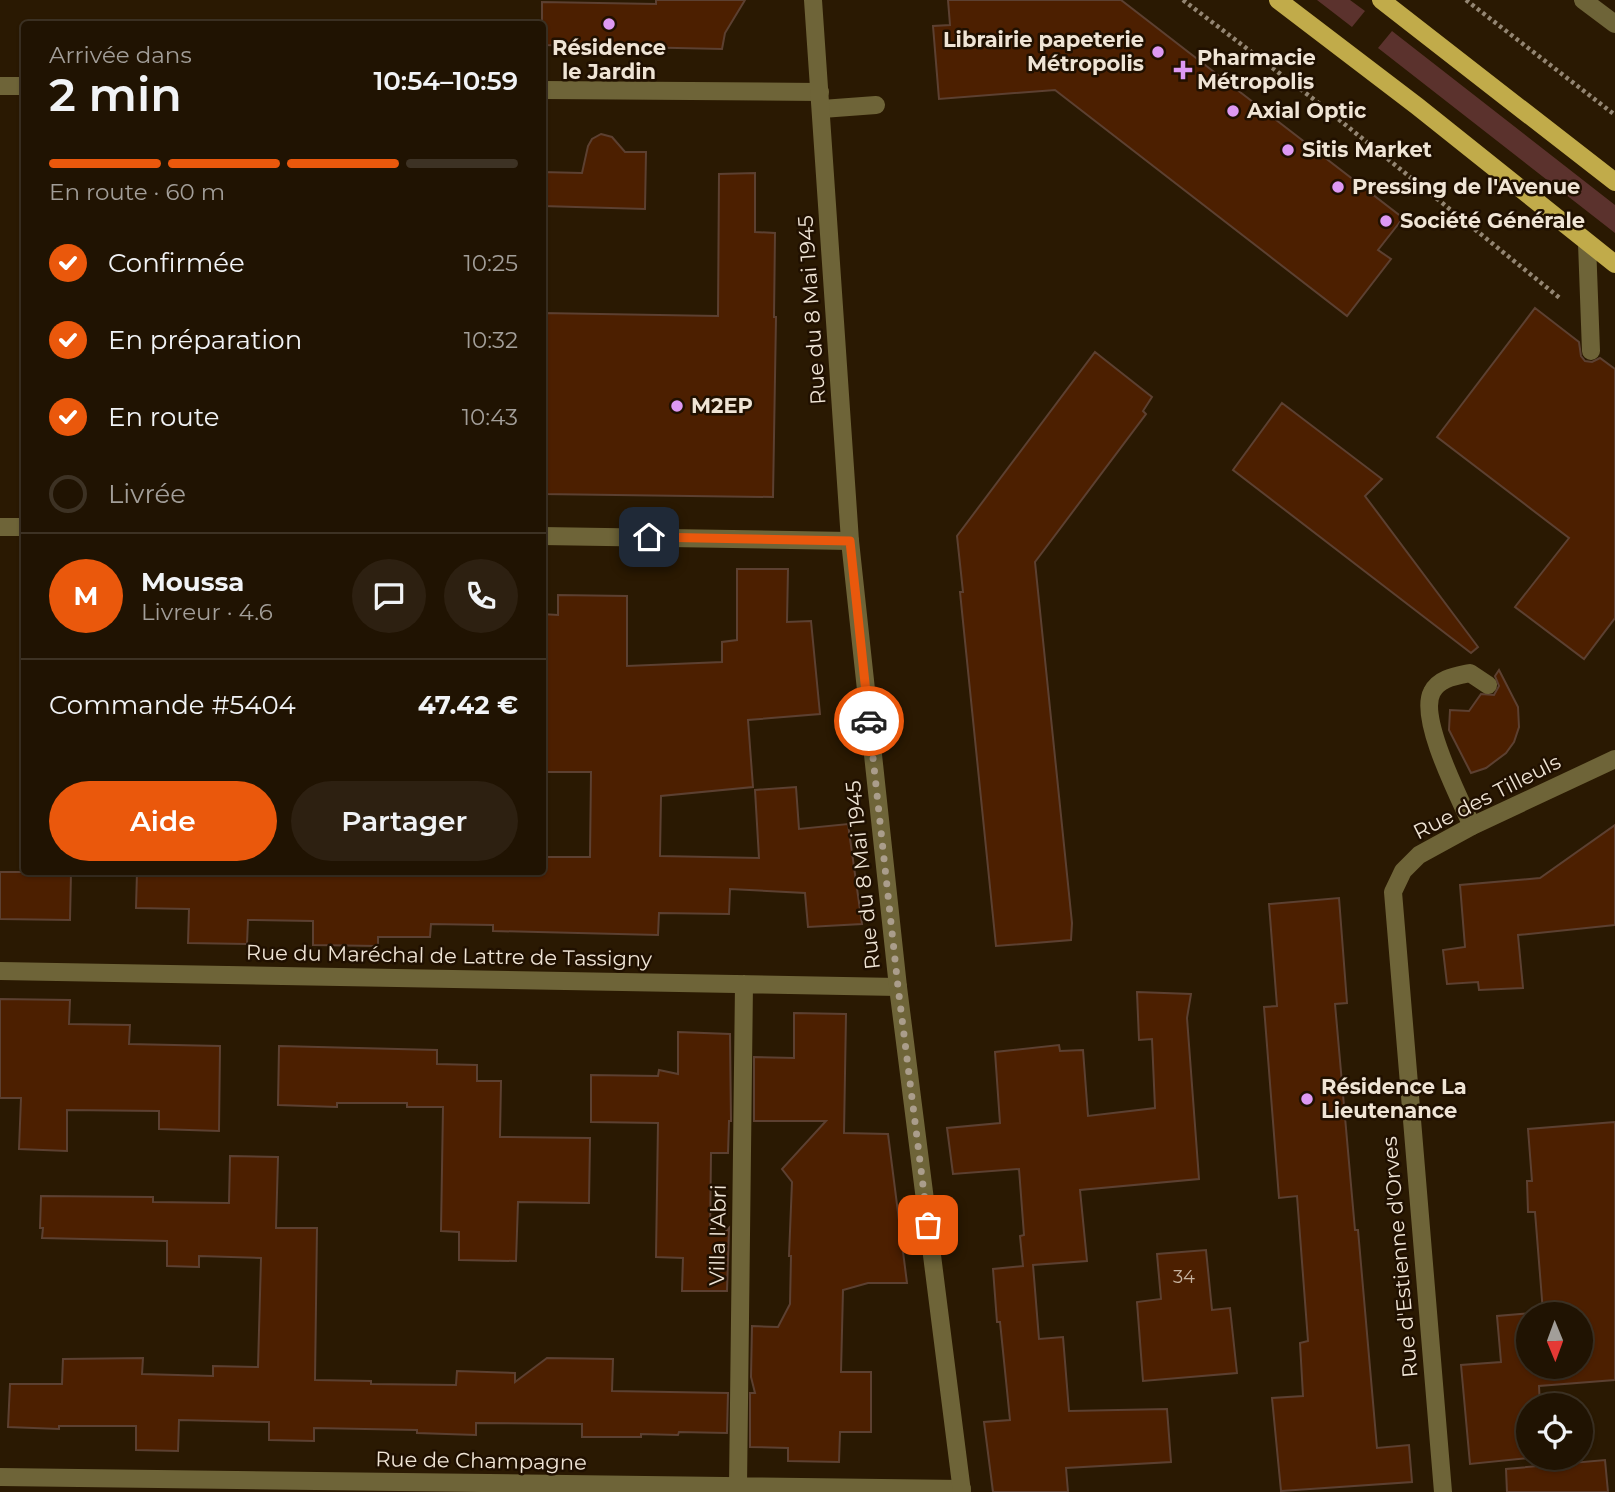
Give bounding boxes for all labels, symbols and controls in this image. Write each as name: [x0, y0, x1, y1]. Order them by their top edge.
marker: Résidence le Jardin: [601, 16, 617, 32]
place label: Librairie papeterie Métropolis: [943, 27, 1144, 76]
place label: Résidence le Jardin: [552, 35, 666, 84]
text: Arrivée dans: [49, 41, 192, 69]
marker: Librairie papeterie Métropolis: [1150, 44, 1166, 60]
place label: Pharmacie Métropolis: [1197, 45, 1316, 94]
marker: Pharmacie Métropolis: [1175, 62, 1191, 78]
text: 10:54–10:59: [373, 65, 518, 97]
text: 2 min: [49, 66, 182, 123]
place label: Axial Optic: [1246, 98, 1367, 123]
marker: Axial Optic: [1225, 103, 1241, 119]
place label: Sitis Market: [1302, 137, 1432, 162]
marker: Sitis Market: [1280, 142, 1296, 158]
place label: Pressing de l'Avenue: [1352, 174, 1580, 199]
text: En route · 60 m: [49, 178, 225, 206]
marker: Pressing de l'Avenue: [1330, 179, 1346, 195]
place label: Société Générale: [1400, 208, 1585, 233]
marker: Société Générale: [1378, 213, 1394, 229]
street label: Rue du 8 Mai 1945: [792, 214, 831, 406]
icon: check: [49, 244, 87, 282]
text: Confirmée: [108, 247, 245, 279]
text: 10:25: [464, 249, 518, 277]
icon: check: [49, 321, 87, 359]
text: En préparation: [108, 324, 302, 356]
text: 10:32: [464, 326, 518, 354]
place label: M2EP: [691, 393, 753, 418]
icon: check: [49, 398, 87, 436]
marker: M2EP: [669, 398, 685, 414]
text: En route: [108, 401, 219, 433]
text: 10:43: [462, 403, 518, 431]
text: Livrée: [108, 478, 186, 510]
pin: [619, 507, 679, 567]
icon: home: [630, 518, 668, 556]
button: chat: [352, 559, 426, 633]
button: phone: [444, 559, 518, 633]
text: Moussa: [141, 566, 244, 598]
text: M: [74, 580, 98, 612]
text: Livreur · 4.6: [141, 598, 273, 626]
courier: [834, 686, 904, 756]
text: Commande #5404: [49, 689, 296, 721]
text: 47.42 €: [418, 689, 518, 721]
icon: car: [850, 702, 888, 740]
street label: Rue des Tilleuls: [1409, 749, 1565, 844]
street label: Rue du 8 Mai 1945: [840, 779, 885, 971]
button: Aide: [49, 781, 277, 861]
button: Partager: [291, 781, 518, 861]
street label: Rue du Maréchal de Lattre de Tassigny: [246, 939, 653, 972]
place label: Résidence La Lieutenance: [1321, 1074, 1467, 1123]
marker: Résidence La Lieutenance: [1299, 1091, 1315, 1107]
street label: Rue d'Estienne d'Orves: [1377, 1135, 1423, 1379]
street label: Villa l'Abri: [704, 1184, 731, 1286]
pin: [898, 1195, 958, 1255]
icon: bag: [909, 1206, 947, 1244]
house number: 34: [1173, 1266, 1195, 1288]
north arrow: [1516, 1302, 1592, 1379]
map controls: [1516, 1302, 1593, 1470]
button: locate: [1516, 1393, 1593, 1470]
street label: Rue de Champagne: [375, 1446, 587, 1475]

